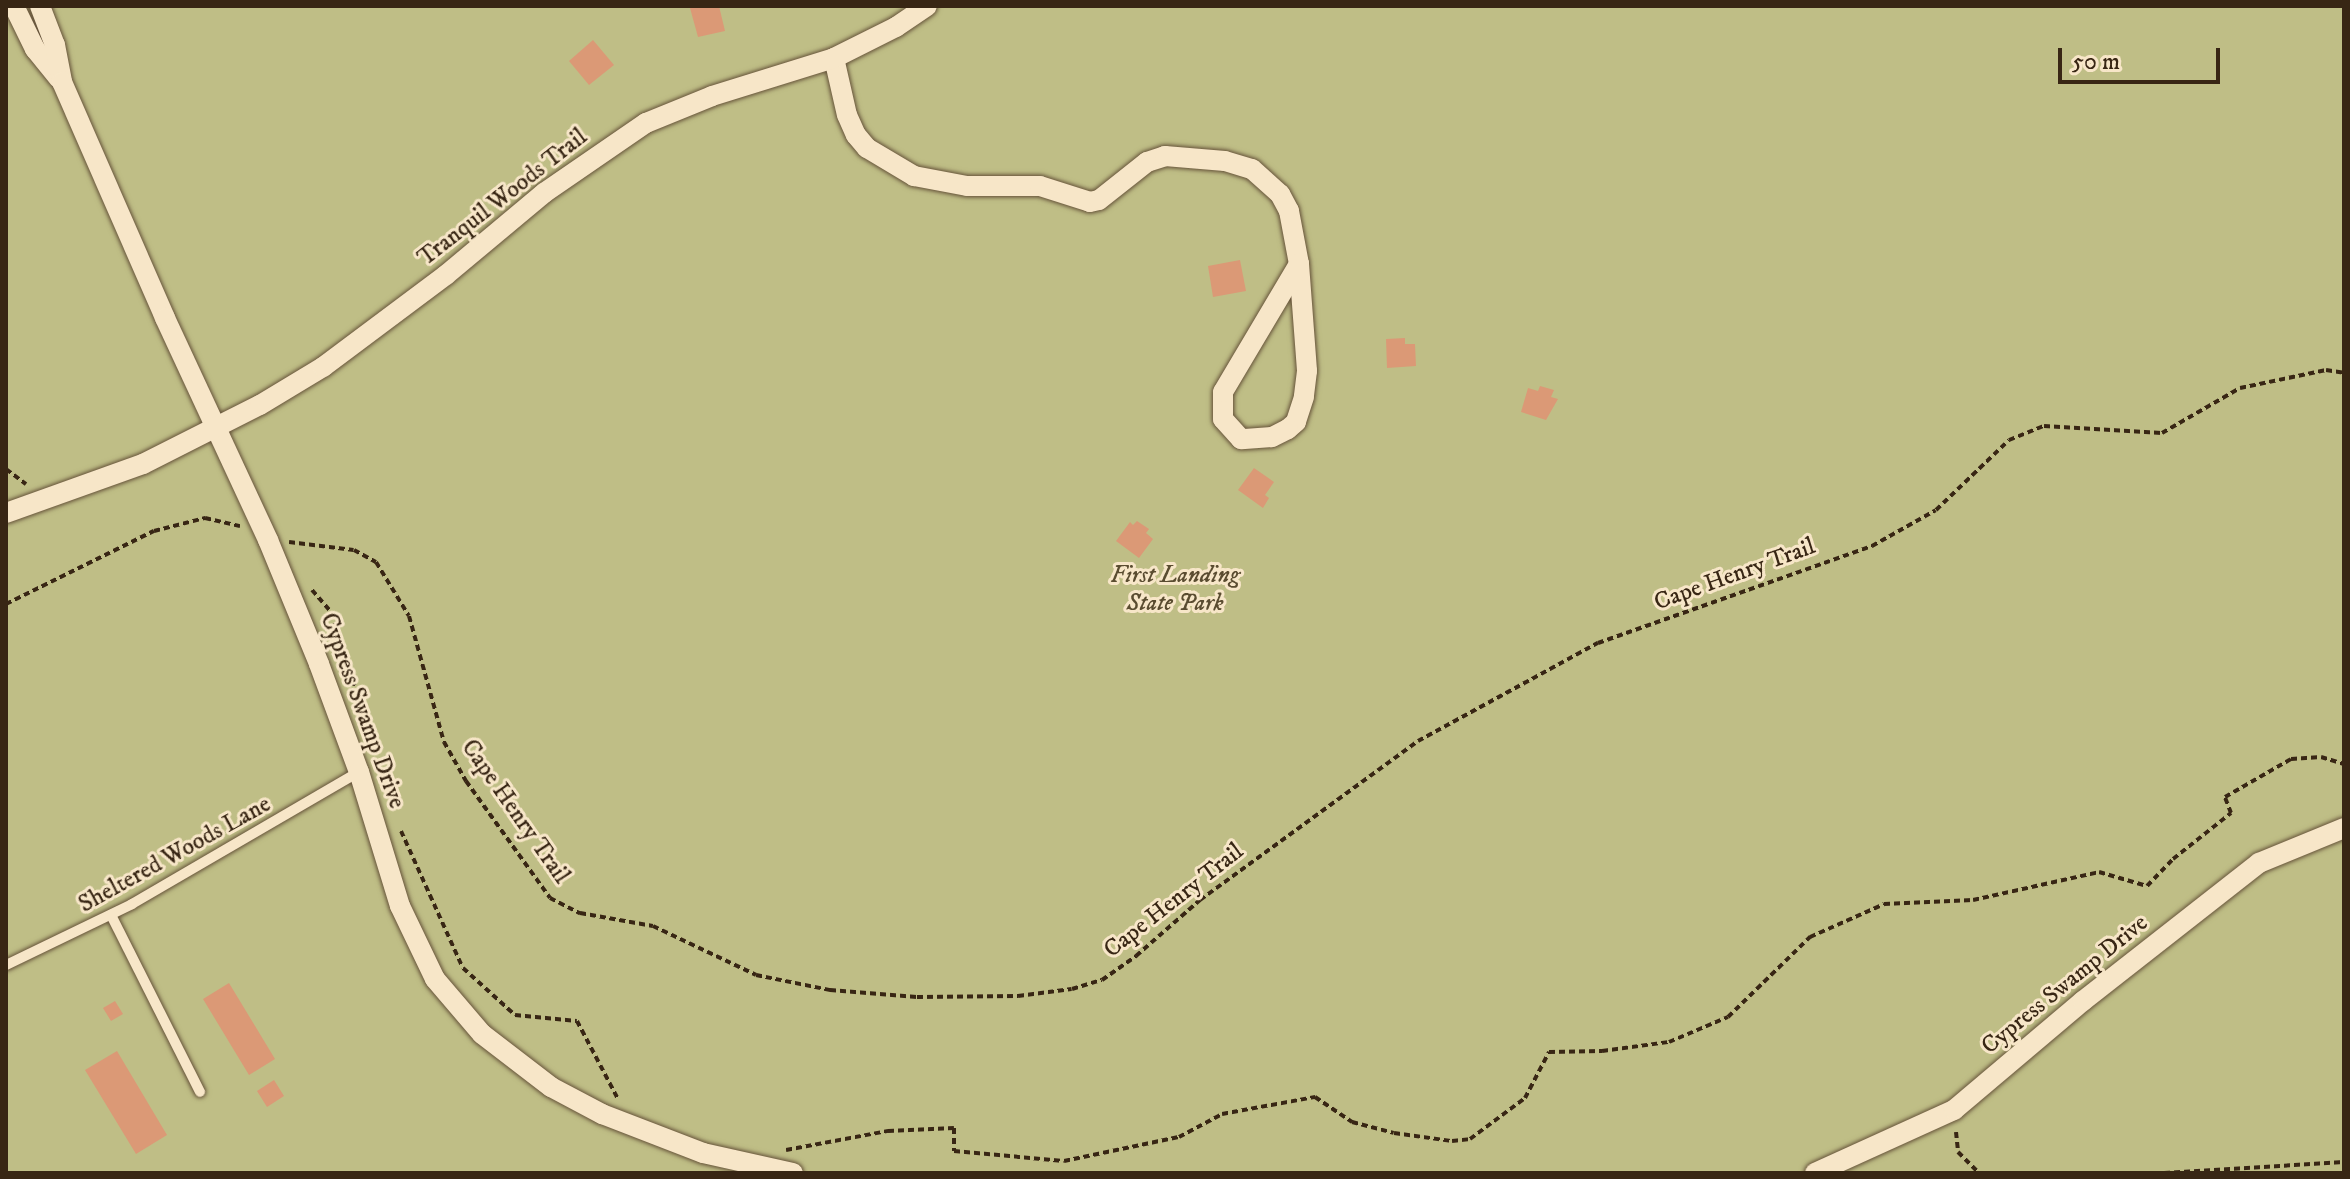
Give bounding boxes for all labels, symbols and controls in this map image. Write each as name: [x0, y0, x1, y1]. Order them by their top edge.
scale bar: [2062, 32, 2224, 82]
text: 50 m: [2072, 47, 2120, 77]
street label: Tranquil Woods Trail: [413, 123, 593, 273]
street label: Cape Henry Trail: [1651, 533, 1819, 617]
park label: First Landing State Park: [1110, 562, 1240, 618]
street label: Cypress Swamp Drive: [313, 609, 411, 813]
street label: Cape Henry Trail: [455, 734, 575, 890]
street label: Sheltered Woods Lane: [74, 790, 276, 920]
street label: Cape Henry Trail: [1098, 838, 1250, 964]
street label: Cypress Swamp Drive: [1976, 909, 2154, 1061]

